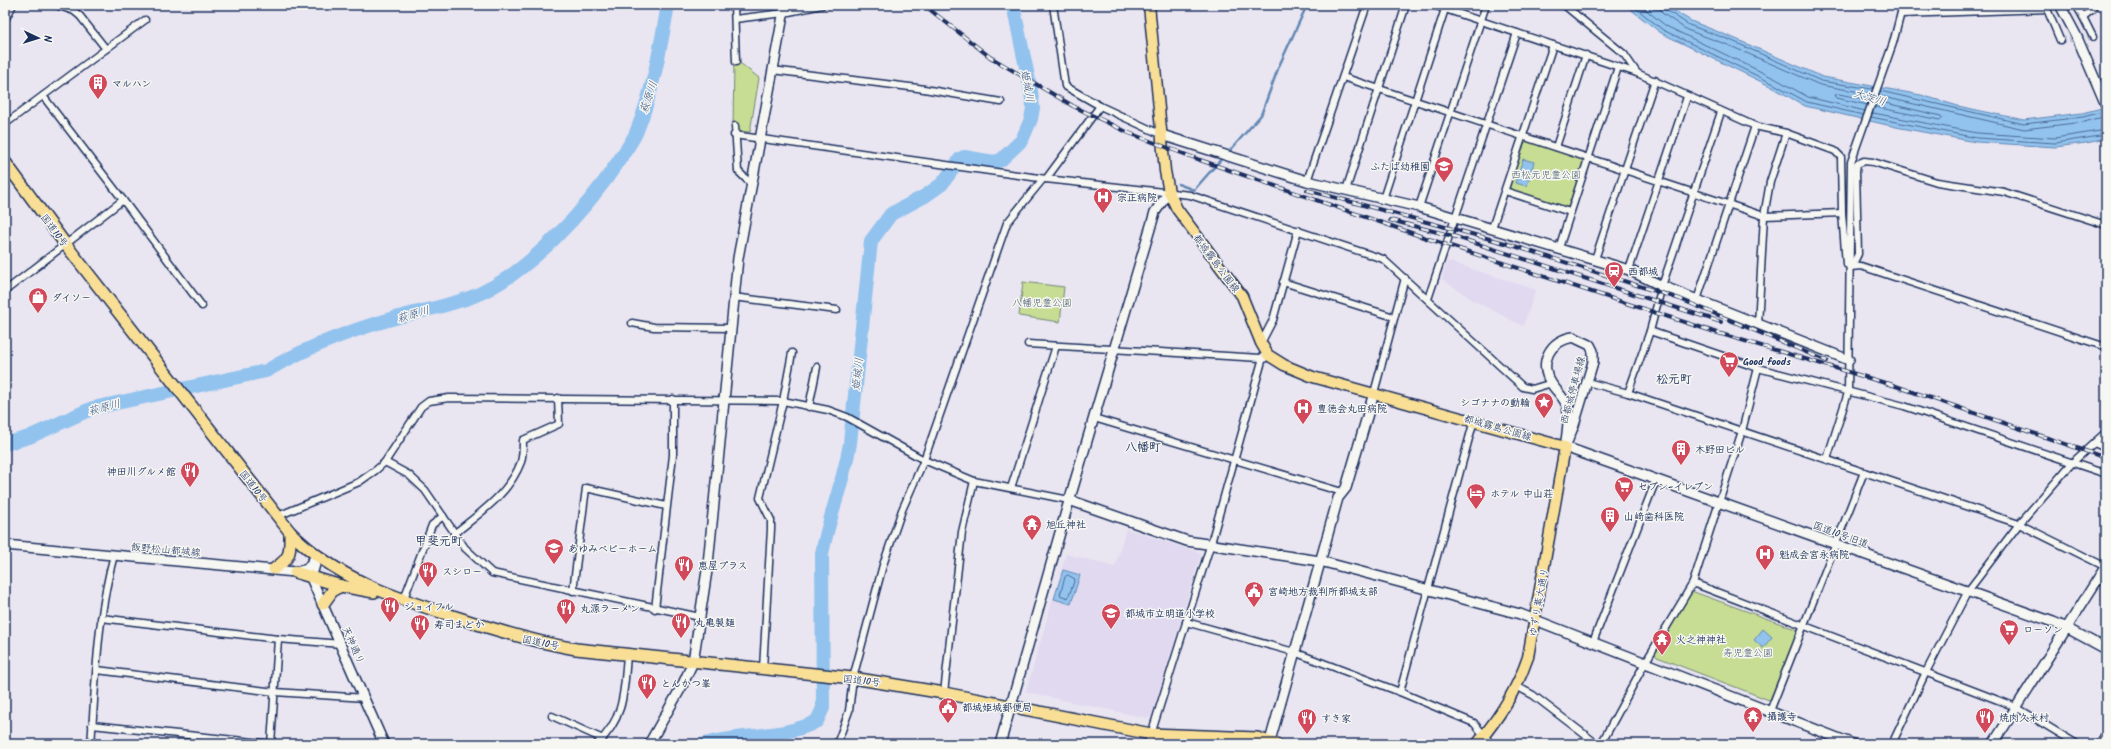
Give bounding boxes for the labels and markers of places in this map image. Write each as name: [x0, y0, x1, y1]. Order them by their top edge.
building icon: マルハン: [87, 72, 109, 100]
place label: マルハン: [112, 76, 152, 92]
school or university icon: ふたば幼稚園: [1433, 155, 1455, 183]
place label: ふたば幼稚園: [1370, 159, 1430, 175]
hospital icon: 宗正病院: [1092, 186, 1114, 214]
place label: 宗正病院: [1117, 190, 1157, 206]
station icon: 西都城: [1603, 260, 1625, 288]
place label: 西都城: [1628, 264, 1658, 280]
shop icon: ダイソー: [27, 286, 49, 314]
place label: ダイソー: [52, 290, 91, 306]
supermarket icon: Good foods: [1718, 350, 1740, 378]
place label: Good foods: [1743, 354, 1791, 370]
place icon: シゴナナの動輪: [1533, 391, 1555, 419]
place label: シゴナナの動輪: [1460, 395, 1530, 411]
hospital icon: 豊徳会丸田病院: [1292, 397, 1314, 425]
place label: 豊徳会丸田病院: [1317, 401, 1387, 417]
building icon: 木野田ビル: [1670, 438, 1692, 466]
place label: 木野田ビル: [1695, 442, 1745, 458]
restaurant icon: 神田川グルメ館: [179, 460, 201, 488]
place label: 神田川グルメ館: [107, 464, 176, 480]
supermarket icon: セブン-イレブン: [1613, 475, 1635, 503]
place label: セブン-イレブン: [1638, 479, 1713, 495]
hotel icon: ホテル 中山荘: [1465, 482, 1487, 510]
place label: ホテル 中山荘: [1490, 486, 1553, 502]
building icon: 山﨑歯科医院: [1599, 505, 1621, 533]
place label: 山﨑歯科医院: [1624, 509, 1684, 525]
temple icon: 旭丘神社: [1021, 513, 1043, 541]
place label: 旭丘神社: [1046, 517, 1086, 533]
school or university icon: あゆみベビーホーム: [543, 537, 565, 565]
place label: あゆみベビーホーム: [568, 541, 657, 557]
hospital icon: 魁成会宮永病院: [1754, 543, 1776, 571]
place label: 魁成会宮永病院: [1779, 547, 1849, 563]
restaurant icon: 恵屋プラス: [673, 554, 695, 582]
place label: 恵屋プラス: [698, 558, 748, 574]
restaurant icon: スシロー: [417, 560, 439, 588]
place label: スシロー: [442, 564, 482, 580]
public building icon: 宮崎地方裁判所都城支部: [1243, 580, 1265, 608]
place label: 宮崎地方裁判所都城支部: [1268, 584, 1378, 600]
restaurant icon: ジョイフル: [379, 595, 401, 623]
restaurant icon: 丸源ラーメン: [555, 597, 577, 625]
place label: ジョイフル: [404, 599, 454, 615]
place label: 丸源ラーメン: [580, 601, 640, 617]
school or university icon: 都城市立明道小学校: [1100, 602, 1122, 630]
place label: 都城市立明道小学校: [1125, 606, 1215, 622]
restaurant icon: 丸亀製麺: [670, 611, 692, 639]
restaurant icon: 寿司まどか: [409, 613, 431, 641]
place label: 丸亀製麺: [695, 615, 735, 631]
place label: 寿司まどか: [434, 617, 484, 633]
supermarket icon: ローソン: [1998, 618, 2020, 646]
place label: ローソン: [2023, 622, 2063, 638]
temple icon: 火之神神社: [1651, 628, 1673, 656]
place label: 火之神神社: [1676, 632, 1726, 648]
restaurant icon: とんかつ峯: [636, 672, 658, 700]
place label: とんかつ峯: [661, 676, 711, 692]
public building icon: 都城姫城郵便局: [937, 696, 959, 724]
place label: 都城姫城郵便局: [962, 700, 1032, 716]
temple icon: 攝護寺: [1742, 705, 1764, 733]
restaurant icon: 焼肉久米村: [1974, 706, 1996, 734]
restaurant icon: すき家: [1296, 707, 1318, 735]
place label: 攝護寺: [1767, 709, 1797, 725]
place label: 焼肉久米村: [1999, 710, 2049, 726]
place label: すき家: [1321, 711, 1351, 727]

